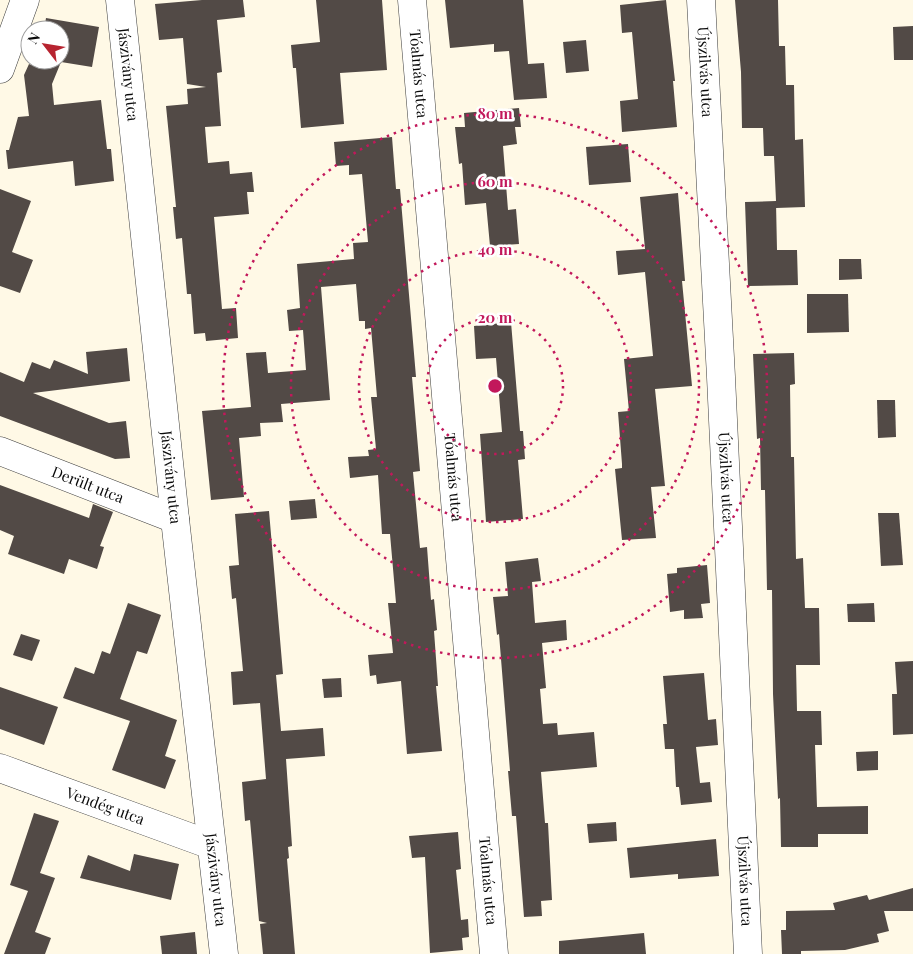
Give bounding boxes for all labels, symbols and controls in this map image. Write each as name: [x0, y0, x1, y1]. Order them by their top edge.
north arrow: [20, 20, 70, 70]
street label: Jászivány utca: [114, 26, 144, 123]
street label: Újszilvás utca: [693, 26, 718, 118]
text: N: [23, 29, 44, 47]
street label: Tóalmás utca: [406, 29, 433, 119]
text: 80 m: [477, 103, 513, 123]
text: 60 m: [477, 171, 513, 191]
text: 40 m: [478, 239, 513, 259]
text: 20 m: [478, 307, 513, 327]
centre of rings: [486, 377, 504, 395]
street label: Jászivány utca: [157, 429, 187, 525]
street label: Újszilvás utca: [715, 431, 739, 524]
street label: Tóalmás utca: [440, 432, 468, 523]
street label: Derült utca: [49, 461, 127, 507]
street label: Vendég utca: [63, 782, 148, 829]
street label: Jászivány utca: [201, 831, 232, 928]
street label: Újszilvás utca: [733, 835, 758, 927]
street label: Tóalmás utca: [475, 836, 503, 926]

